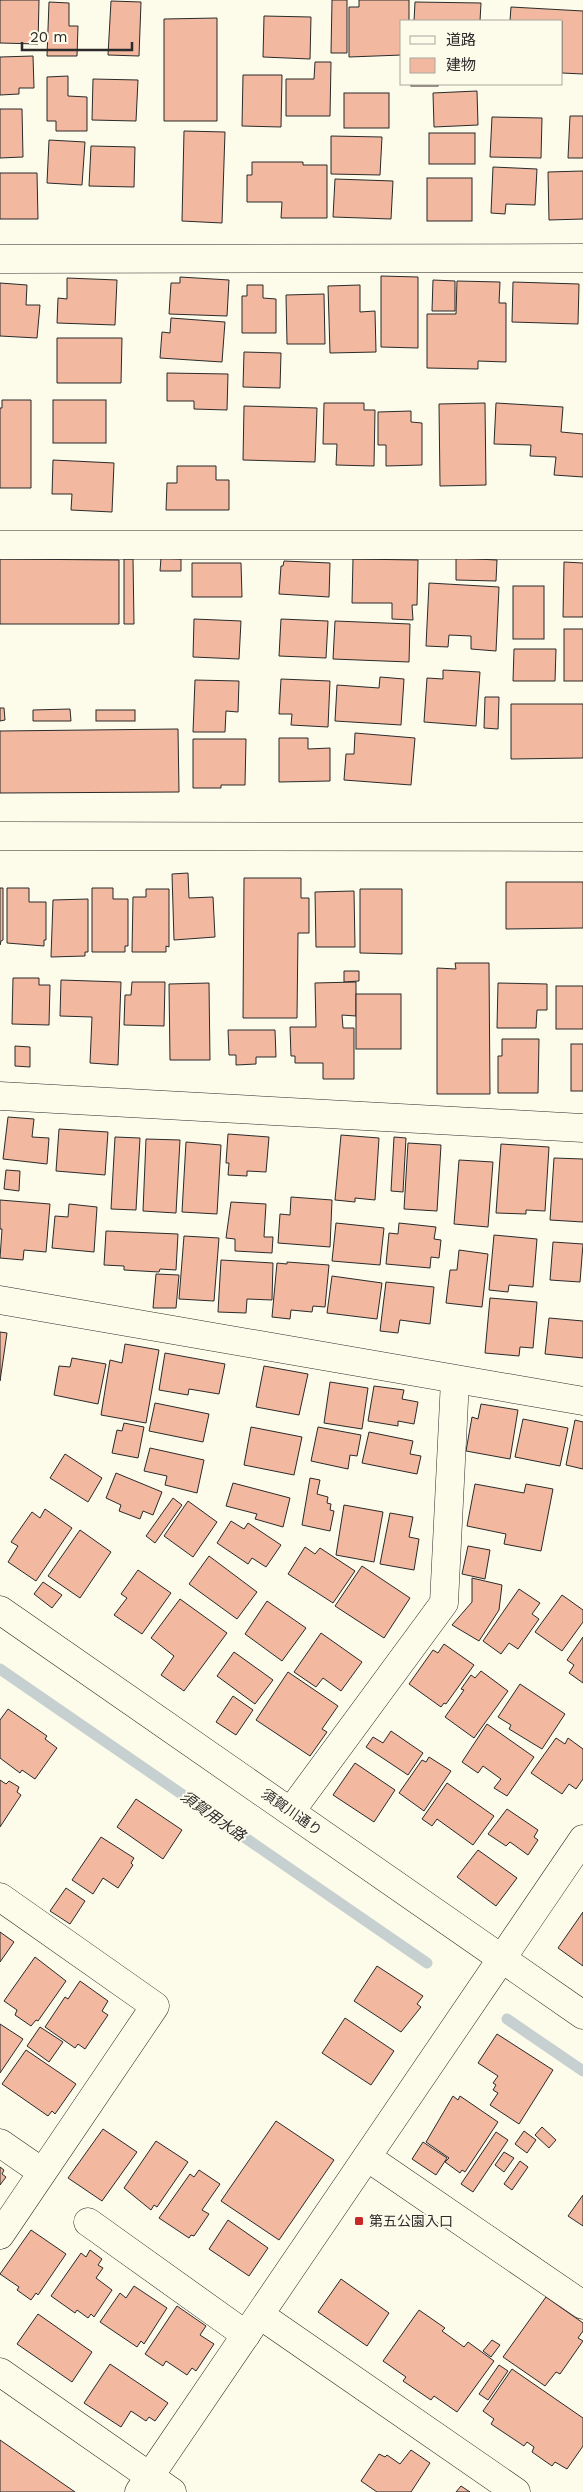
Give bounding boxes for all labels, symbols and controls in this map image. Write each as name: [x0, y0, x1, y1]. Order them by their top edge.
scale bar: [22, 20, 132, 52]
legend: [400, 20, 563, 85]
text: 20 m: [30, 28, 68, 46]
text: 道路: [446, 31, 476, 49]
text: 建物: [446, 56, 476, 74]
street label: 須賀川通り: [259, 1785, 325, 1839]
water label: 須賀用水路: [177, 1787, 251, 1846]
place label: 第五公園入口: [369, 2213, 453, 2229]
marker: 第五公園入口: [353, 2215, 365, 2227]

